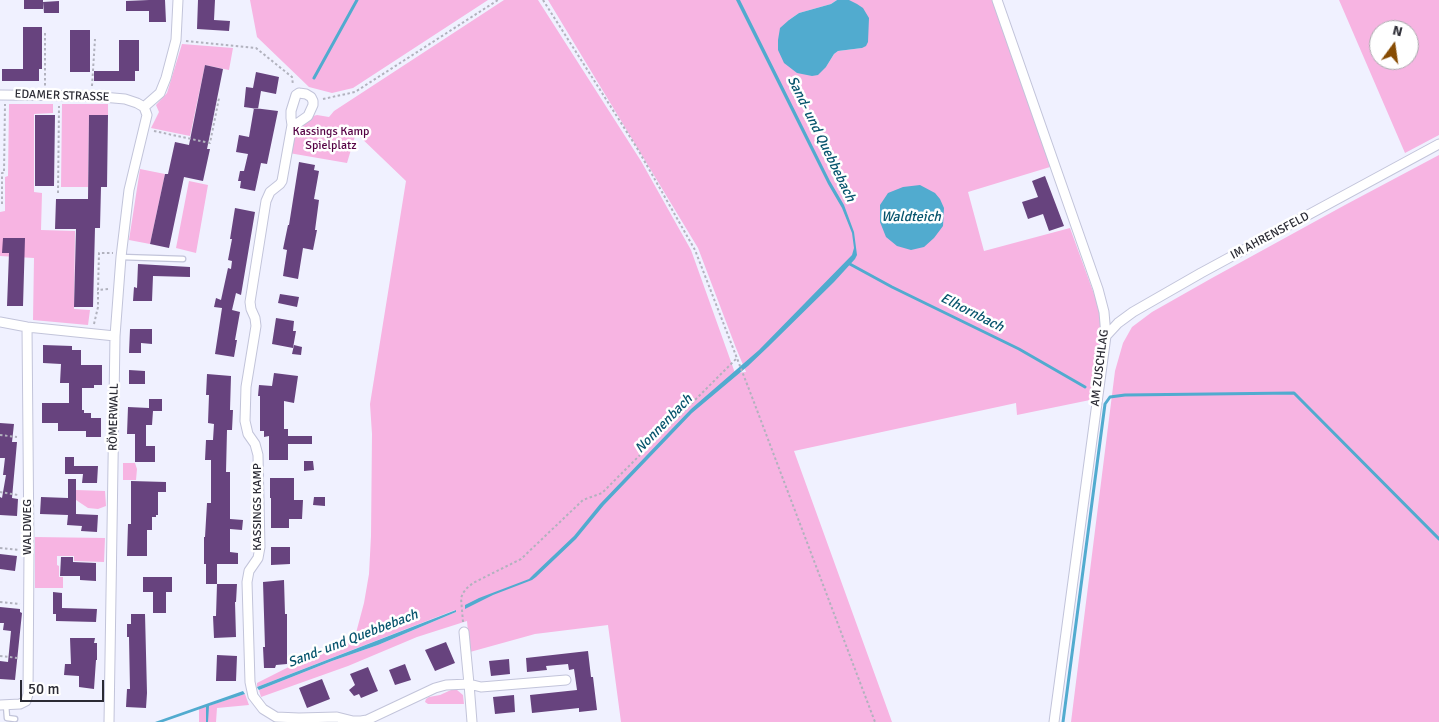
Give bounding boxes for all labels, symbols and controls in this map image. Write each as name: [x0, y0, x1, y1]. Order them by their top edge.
north arrow: [1369, 20, 1419, 70]
text: N: [1391, 22, 1404, 40]
water label: Sand- und Quebbebach: [783, 73, 859, 205]
street label: EDAMER STRASSE: [14, 87, 110, 105]
park label: Kassings Kamp Spielplatz: [293, 125, 369, 153]
water label: Waldteich: [881, 209, 941, 225]
street label: IM AHRENSFELD: [1228, 209, 1312, 263]
water label: Elhornbach: [938, 290, 1006, 336]
street label: AM ZUSCHLAG: [1088, 329, 1112, 407]
street label: RÖMERWALL: [106, 383, 122, 451]
water label: Nonnenbach: [632, 391, 696, 457]
street label: KASSINGS KAMP: [251, 463, 265, 551]
street label: WALDWEG: [21, 499, 35, 555]
water label: Sand- und Quebbebach: [286, 606, 420, 672]
scale bar: [22, 670, 106, 702]
text: 50 m: [28, 680, 59, 698]

